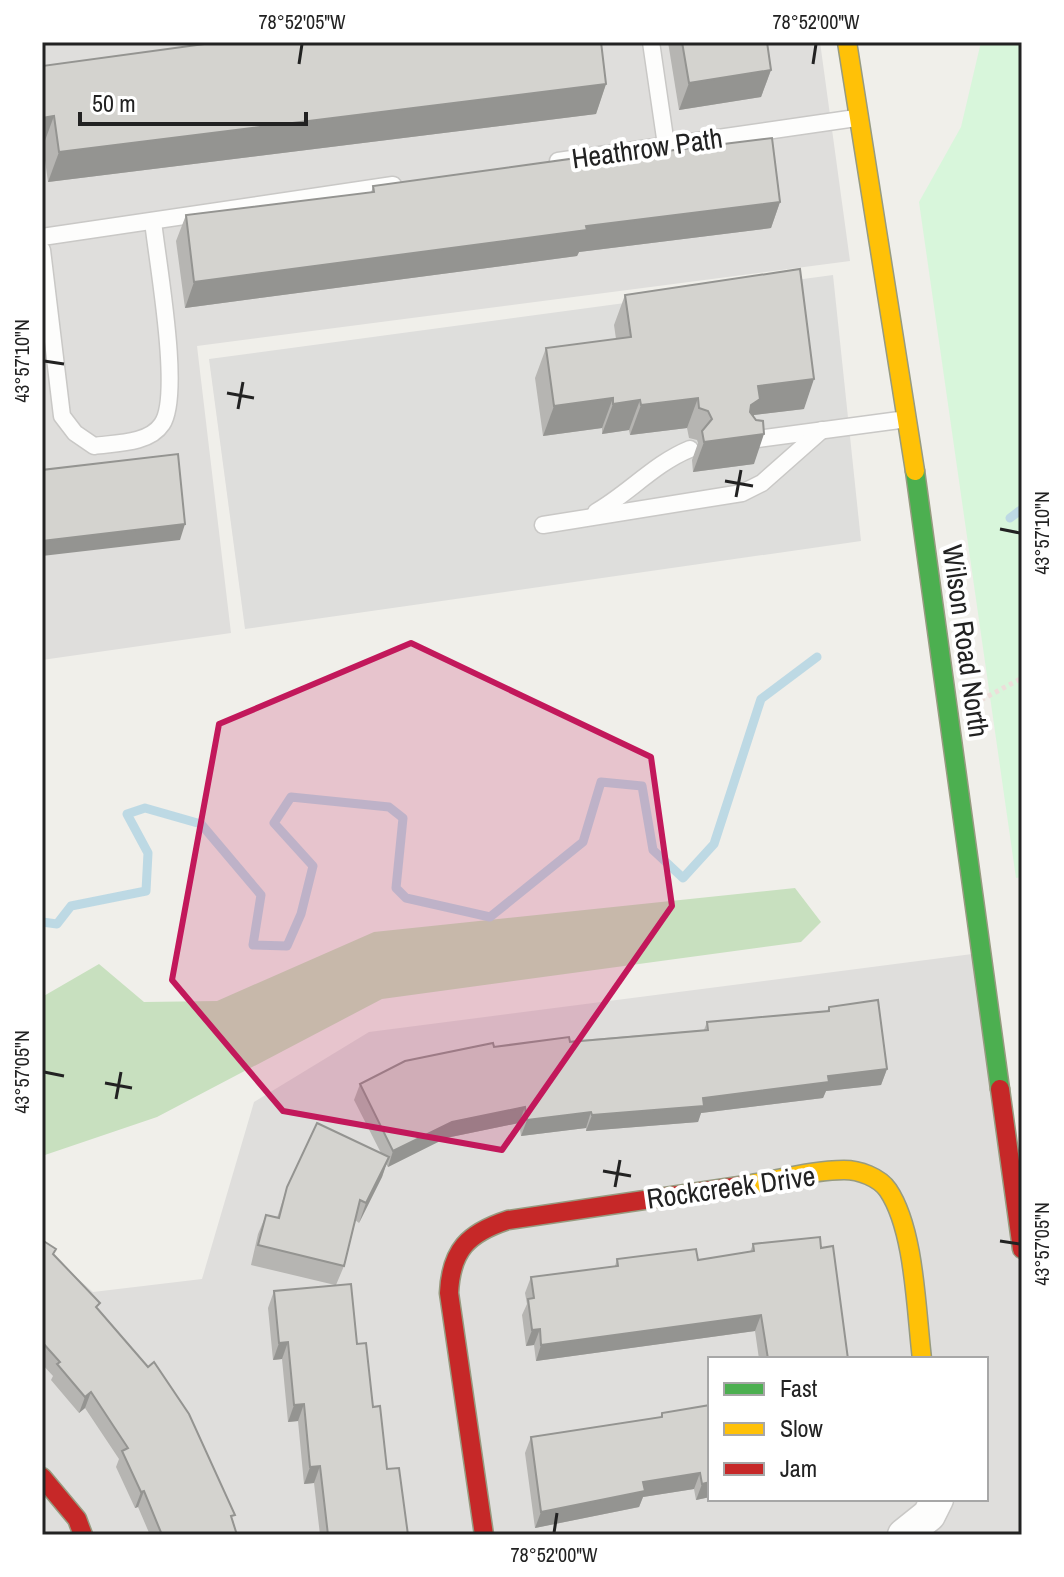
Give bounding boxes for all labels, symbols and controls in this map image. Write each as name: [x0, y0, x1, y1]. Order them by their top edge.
text: 78°52'05"W: [258, 8, 346, 35]
text: 78°52'00"W: [772, 8, 860, 35]
scale bar: [80, 76, 306, 126]
text: 50 m: [92, 87, 136, 119]
street label: Heathrow Path: [569, 119, 725, 177]
text: 43°57'10"N: [8, 319, 35, 403]
text: 43°57'10"N: [1028, 491, 1055, 575]
street label: Wilson Road North: [934, 542, 998, 740]
text: 43°57'05"N: [8, 1030, 35, 1114]
street label: Rockcreek Drive: [644, 1156, 818, 1218]
text: 43°57'05"N: [1028, 1202, 1055, 1286]
legend: [708, 1357, 988, 1501]
text: Fast: [780, 1372, 818, 1404]
text: Slow: [780, 1412, 823, 1444]
text: Jam: [780, 1452, 817, 1484]
text: 78°52'00"W: [510, 1541, 598, 1568]

